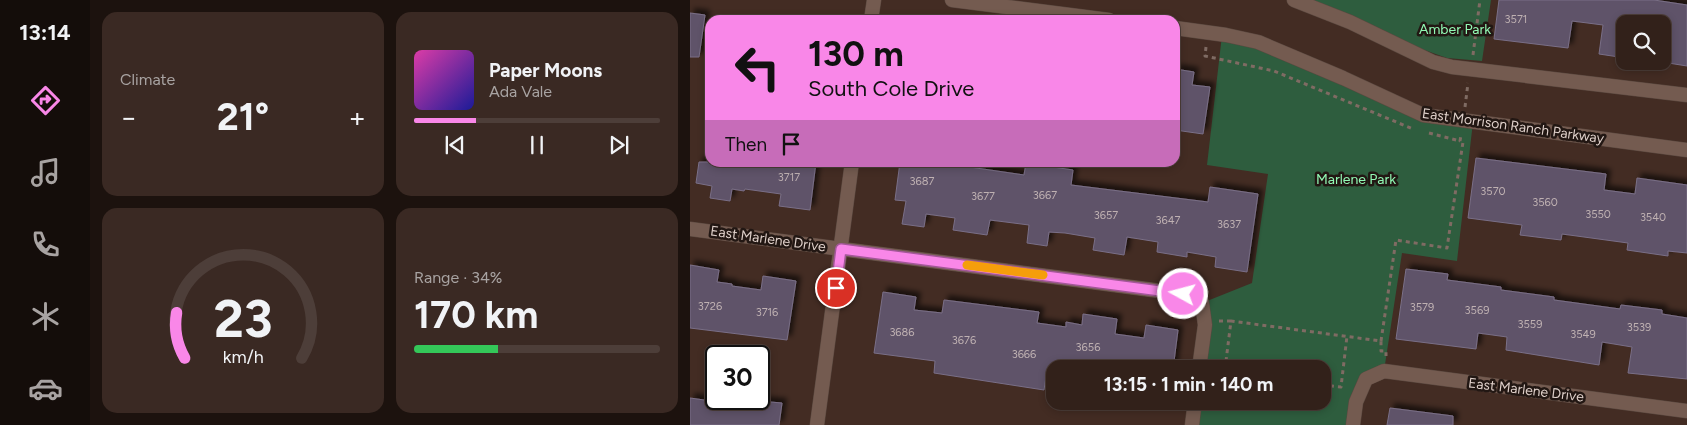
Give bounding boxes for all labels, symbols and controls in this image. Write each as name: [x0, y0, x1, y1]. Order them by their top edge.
house number: 3571: [1505, 13, 1527, 26]
map controls: [1616, 15, 1671, 70]
button: search: [1616, 15, 1671, 70]
text: 13:14: [19, 19, 71, 46]
park label: Amber Park: [1419, 21, 1491, 38]
text: 130 m: [808, 33, 904, 75]
icon: left: [725, 35, 790, 100]
text: Paper Moons: [489, 59, 602, 82]
text: Climate: [120, 70, 175, 89]
text: South Cole Drive: [808, 75, 974, 102]
text: Ada Vale: [489, 82, 552, 101]
icon: directions: [28, 83, 63, 118]
text: 21°: [217, 94, 269, 140]
text: −: [120, 100, 137, 134]
text: +: [349, 100, 366, 134]
street label: East Morrison Ranch Parkway: [1421, 105, 1606, 147]
icon: arrive: [777, 130, 805, 158]
icon: previous: [441, 131, 469, 159]
icon: pause: [523, 131, 551, 159]
icon: next: [605, 131, 633, 159]
text: Then: [725, 133, 767, 156]
icon: music: [28, 155, 63, 190]
house number: 3717: [778, 171, 800, 184]
park label: Marlene Park: [1316, 171, 1396, 188]
house number: 3687: [910, 175, 935, 188]
house number: 3570: [1480, 185, 1506, 198]
house number: 3667: [1033, 189, 1057, 202]
house number: 3677: [971, 190, 995, 203]
house number: 3560: [1532, 196, 1558, 209]
house number: 3550: [1585, 208, 1611, 221]
house number: 3657: [1094, 209, 1118, 222]
house number: 3540: [1640, 211, 1666, 224]
house number: 3647: [1156, 214, 1181, 227]
house number: 3637: [1217, 218, 1241, 231]
street label: East Marlene Drive: [709, 222, 827, 256]
icon: phone: [28, 227, 63, 262]
pin: [815, 267, 857, 309]
position arrow: [1156, 267, 1208, 319]
text: Range · 34%: [414, 268, 502, 287]
icon: arrive: [822, 274, 850, 302]
text: 23: [213, 288, 273, 350]
text: 170 km: [414, 292, 538, 338]
icon: climate: [28, 299, 63, 334]
house number: 3726: [698, 300, 722, 313]
house number: 3579: [1410, 301, 1434, 314]
house number: 3569: [1465, 304, 1489, 317]
house number: 3716: [756, 306, 778, 319]
house number: 3559: [1518, 318, 1542, 331]
house number: 3539: [1627, 321, 1651, 334]
house number: 3686: [889, 326, 915, 339]
house number: 3549: [1570, 328, 1596, 341]
house number: 3676: [952, 334, 976, 347]
house number: 3656: [1076, 341, 1100, 354]
speed limit sign: 30: [705, 345, 770, 410]
text: km/h: [223, 346, 263, 367]
house number: 3666: [1012, 348, 1036, 361]
icon: car: [28, 371, 63, 406]
text: 13:15 · 1 min · 140 m: [1104, 373, 1273, 396]
street label: East Marlene Drive: [1467, 374, 1585, 406]

